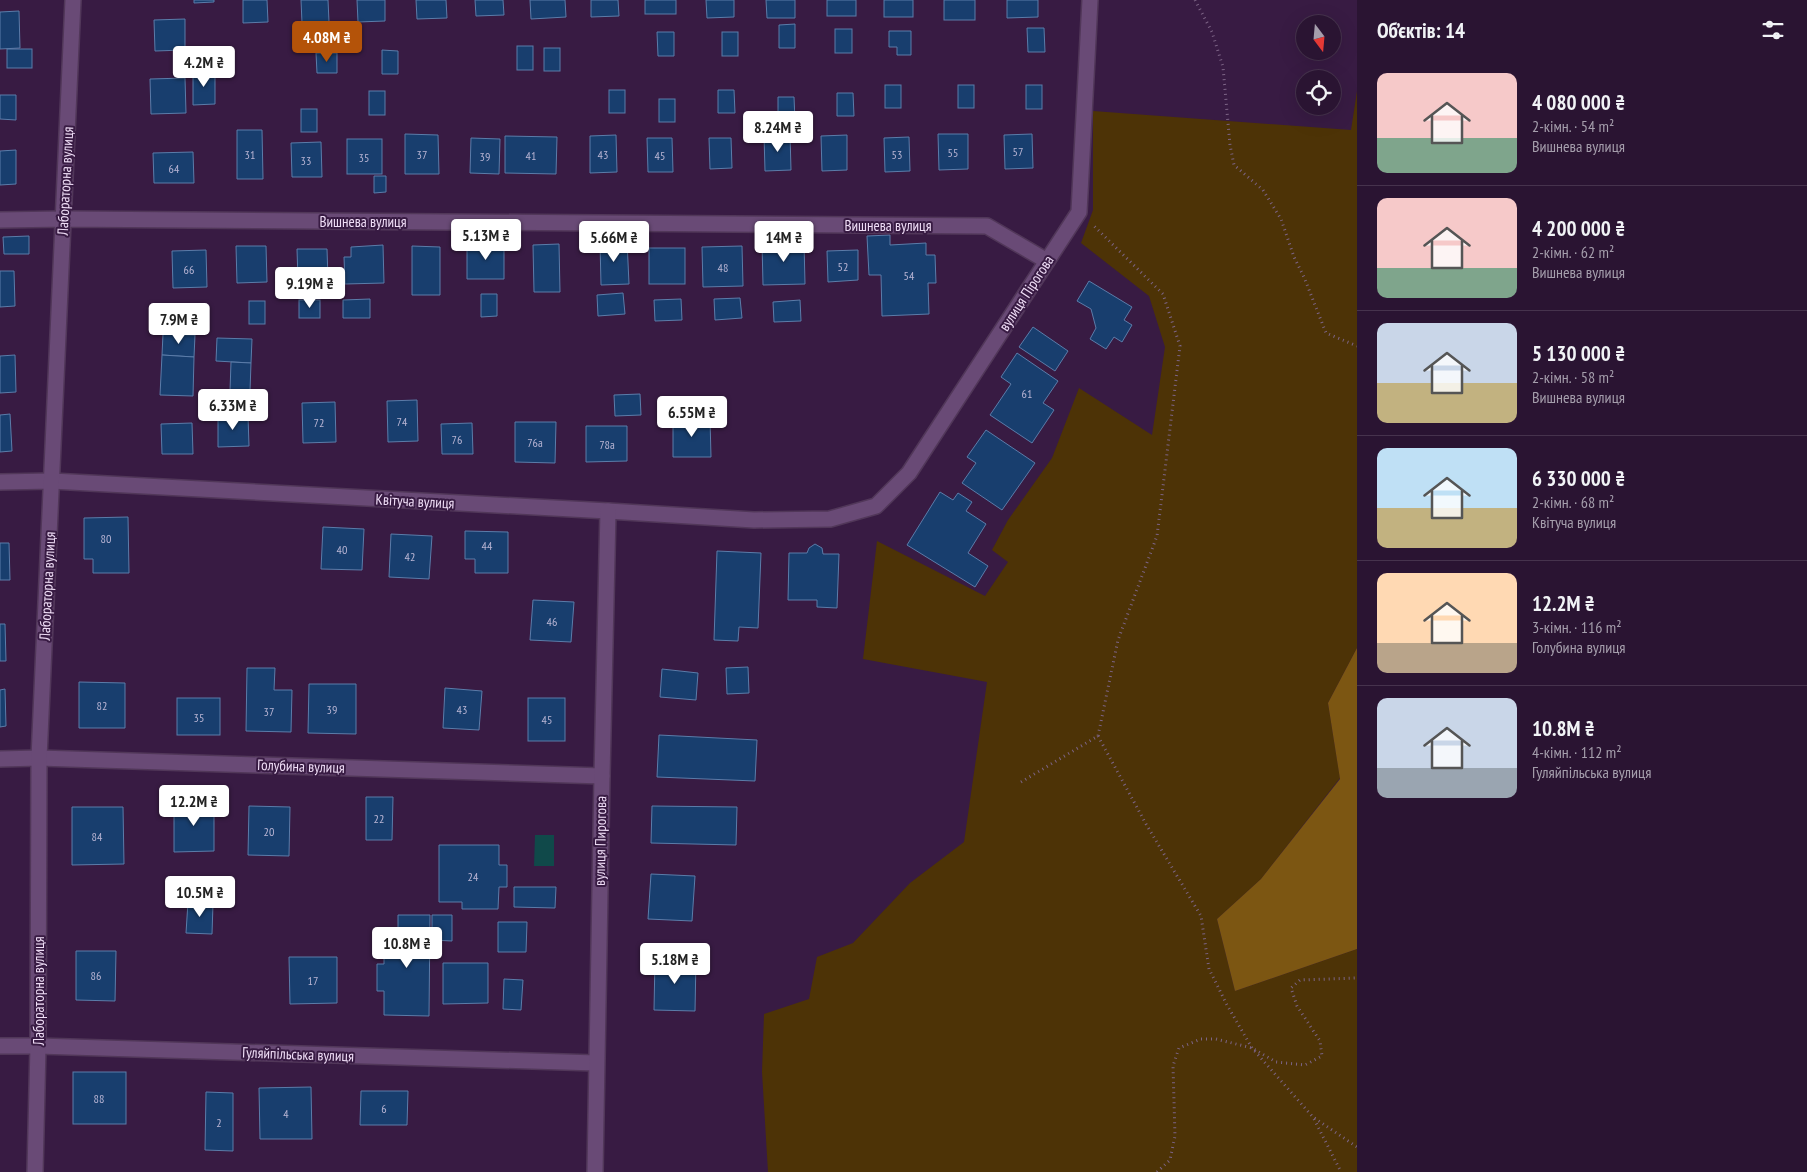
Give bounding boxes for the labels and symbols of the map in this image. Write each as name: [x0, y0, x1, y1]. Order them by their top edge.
north arrow: [1296, 15, 1341, 60]
pin: 4.08M ₴: [281, 20, 373, 63]
pin: 4.2M ₴: [163, 46, 245, 88]
pin: 8.24M ₴: [732, 110, 824, 153]
street label: Лабораторна вулиця: [53, 126, 77, 237]
house number: 57: [1013, 144, 1023, 159]
house number: 55: [948, 145, 958, 160]
house number: 31: [245, 147, 255, 162]
house number: 37: [417, 147, 427, 162]
house number: 43: [598, 147, 608, 162]
house number: 53: [892, 147, 902, 162]
house number: 41: [526, 148, 536, 163]
house number: 45: [655, 148, 665, 163]
house number: 39: [480, 149, 490, 164]
house number: 35: [359, 150, 369, 165]
house number: 33: [301, 153, 311, 168]
house number: 64: [169, 161, 180, 176]
street label: Вишнева вулиця: [319, 212, 407, 231]
street label: Вишнева вулиця: [844, 216, 932, 235]
pin: 5.13M ₴: [440, 218, 532, 261]
pin: 5.66M ₴: [568, 220, 660, 263]
pin: 14M ₴: [749, 220, 819, 263]
street label: вулиця Пірогова: [994, 251, 1058, 335]
house number: 52: [838, 259, 848, 274]
house number: 48: [718, 260, 728, 275]
house number: 66: [184, 262, 194, 277]
pin: 9.19M ₴: [264, 266, 356, 309]
house number: 54: [904, 268, 915, 283]
pin: 7.9M ₴: [138, 302, 220, 345]
house number: 61: [1022, 386, 1032, 401]
pin: 6.33M ₴: [187, 388, 279, 431]
pin: 6.55M ₴: [646, 396, 738, 438]
house number: 74: [397, 414, 408, 429]
house number: 72: [314, 415, 324, 430]
house number: 76: [452, 432, 462, 447]
house number: 76а: [527, 435, 543, 450]
house number: 78а: [599, 437, 615, 452]
street label: Квітуча вулиця: [375, 489, 455, 513]
street label: Лабораторна вулиця: [35, 531, 59, 642]
house number: 80: [101, 531, 111, 546]
house number: 44: [482, 538, 493, 553]
house number: 40: [337, 542, 347, 557]
house number: 42: [405, 549, 415, 564]
house number: 46: [547, 614, 557, 629]
house number: 82: [97, 698, 107, 713]
house number: 39: [327, 702, 337, 717]
house number: 43: [457, 702, 467, 717]
house number: 37: [264, 704, 274, 719]
house number: 35: [194, 710, 204, 725]
house number: 45: [542, 712, 552, 727]
street label: Голубина вулиця: [257, 755, 345, 777]
pin: 12.2M ₴: [148, 784, 240, 827]
street label: вулиця Пирогова: [590, 796, 610, 886]
house number: 22: [374, 811, 384, 826]
house number: 20: [264, 824, 274, 839]
house number: 84: [92, 829, 103, 844]
house number: 24: [468, 869, 479, 884]
pin: 10.5M ₴: [154, 876, 246, 918]
pin: 10.8M ₴: [361, 926, 453, 969]
street label: Лабораторна вулиця: [29, 936, 48, 1046]
pin: 5.18M ₴: [629, 942, 721, 985]
house number: 86: [91, 968, 101, 983]
house number: 17: [308, 973, 318, 988]
street label: Гуляйпільська вулиця: [242, 1043, 354, 1065]
house number: 88: [94, 1091, 104, 1106]
house number: 6: [381, 1101, 387, 1116]
house number: 4: [283, 1106, 289, 1121]
house number: 2: [216, 1115, 222, 1130]

